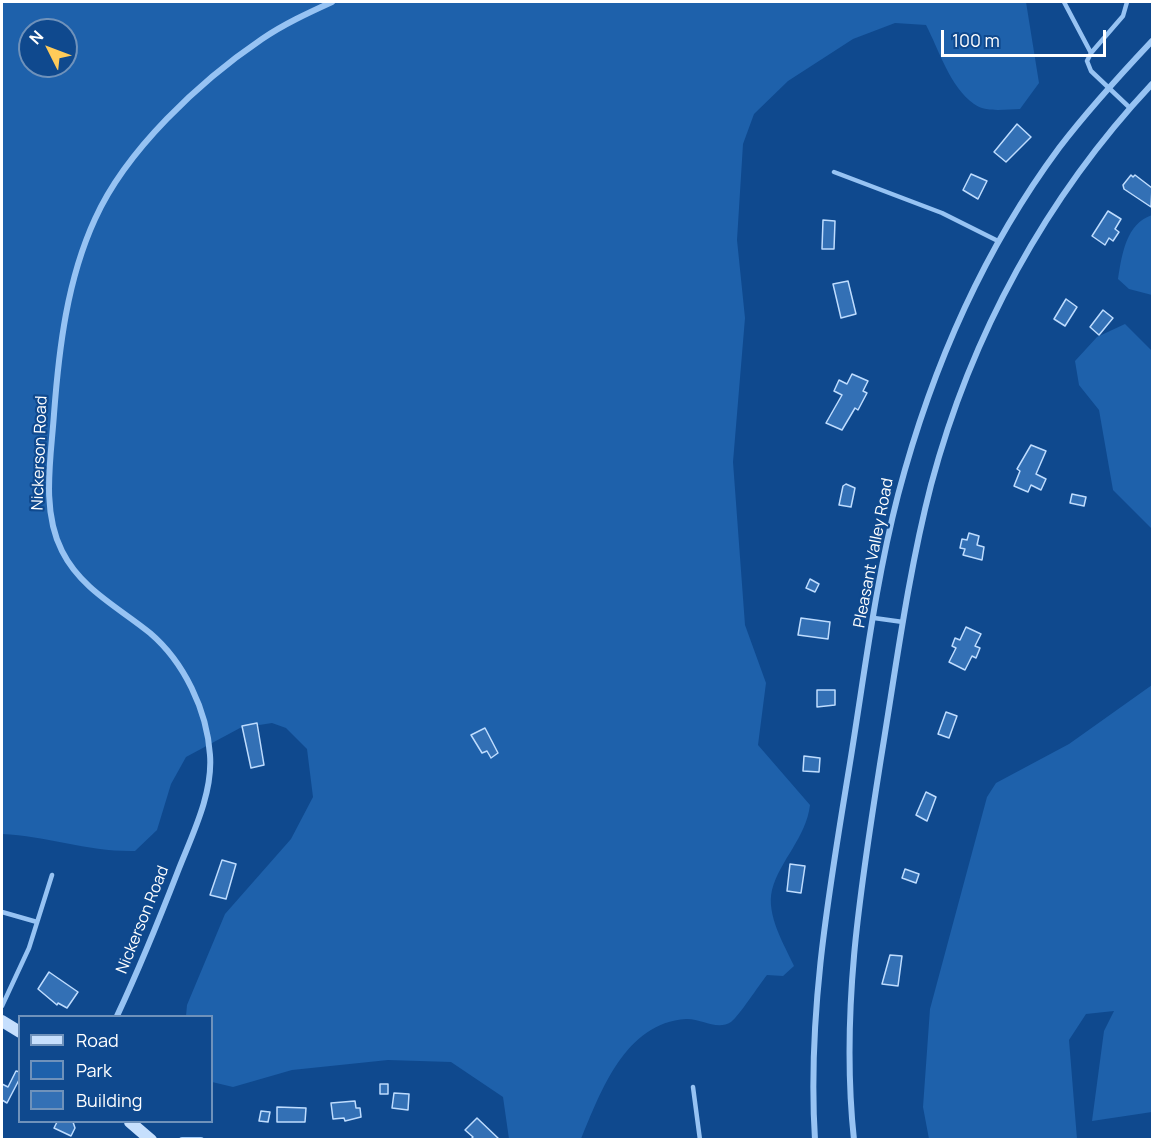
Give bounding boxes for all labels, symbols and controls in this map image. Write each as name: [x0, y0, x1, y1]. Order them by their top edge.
north arrow: [18, 18, 78, 78]
scale bar: [944, 18, 1109, 56]
text: N: [24, 26, 48, 49]
text: 100 m: [952, 28, 1000, 52]
street label: Nickerson Road: [28, 395, 52, 511]
street label: Pleasant Valley Road: [850, 477, 898, 629]
street label: Nickerson Road: [113, 863, 173, 977]
legend: [18, 1015, 213, 1123]
text: Road: [76, 1028, 119, 1052]
text: Park: [76, 1058, 112, 1082]
text: Building: [76, 1088, 142, 1112]

